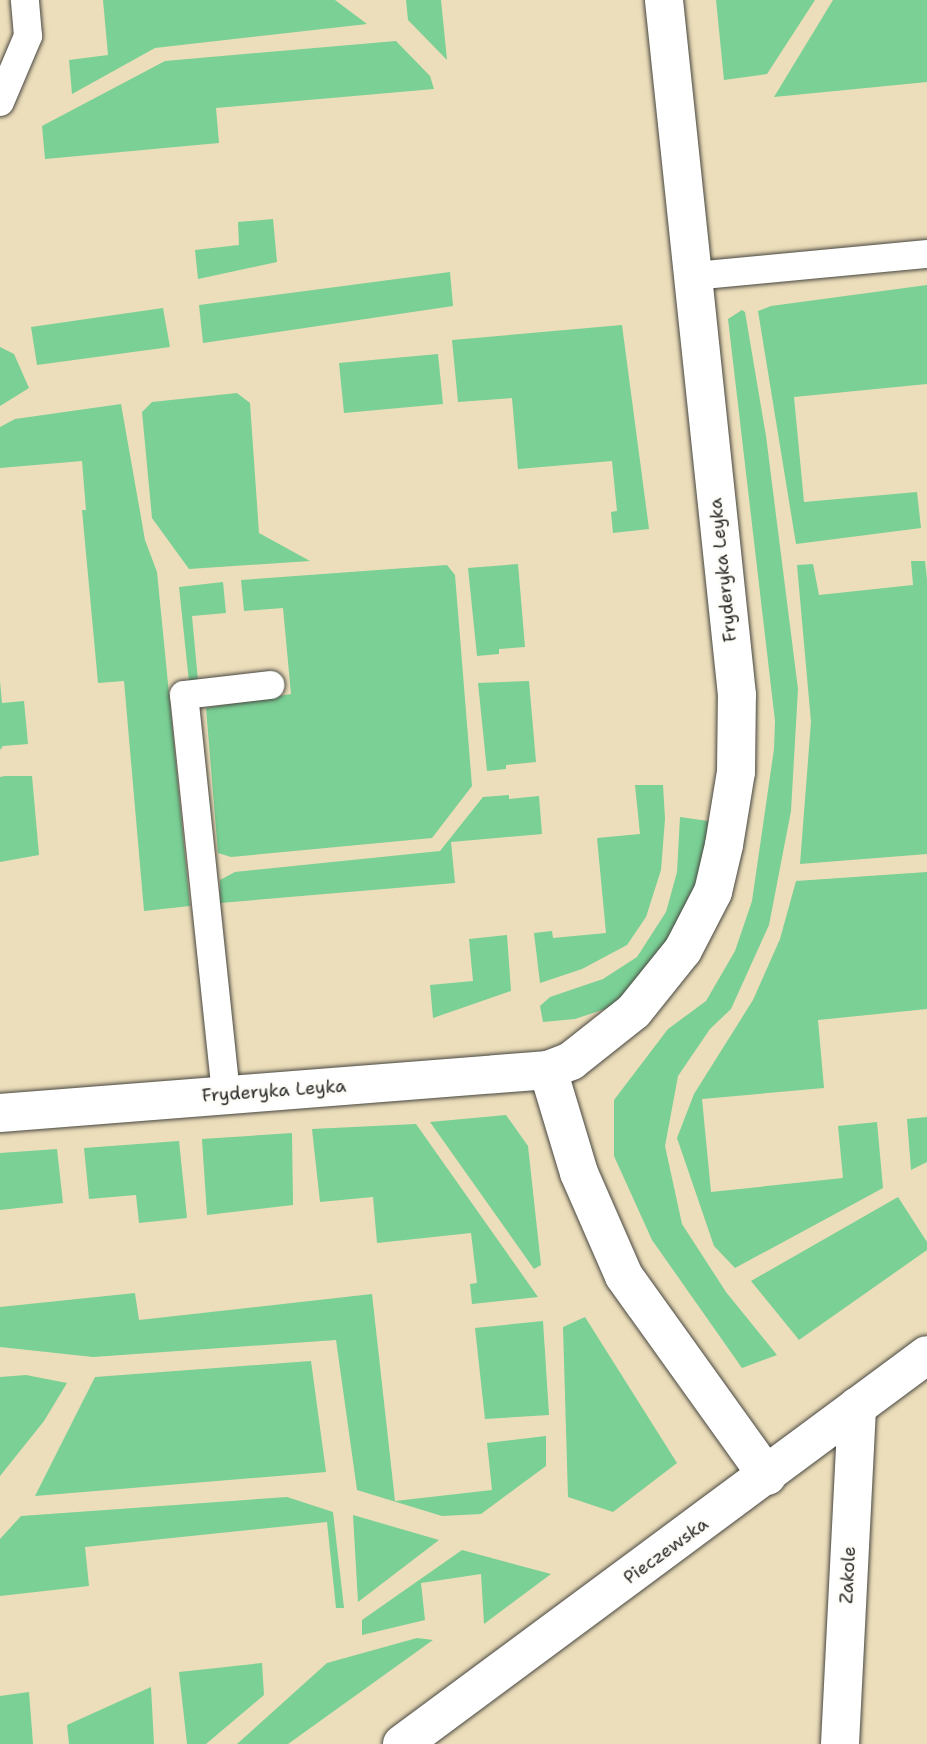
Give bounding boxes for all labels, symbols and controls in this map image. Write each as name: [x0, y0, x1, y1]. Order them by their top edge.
street label: Fryderyka Leyka: [705, 497, 741, 643]
street label: Fryderyka Leyka: [201, 1075, 347, 1107]
street label: Pieczewska: [620, 1513, 712, 1589]
street label: Zakole: [836, 1546, 860, 1604]

